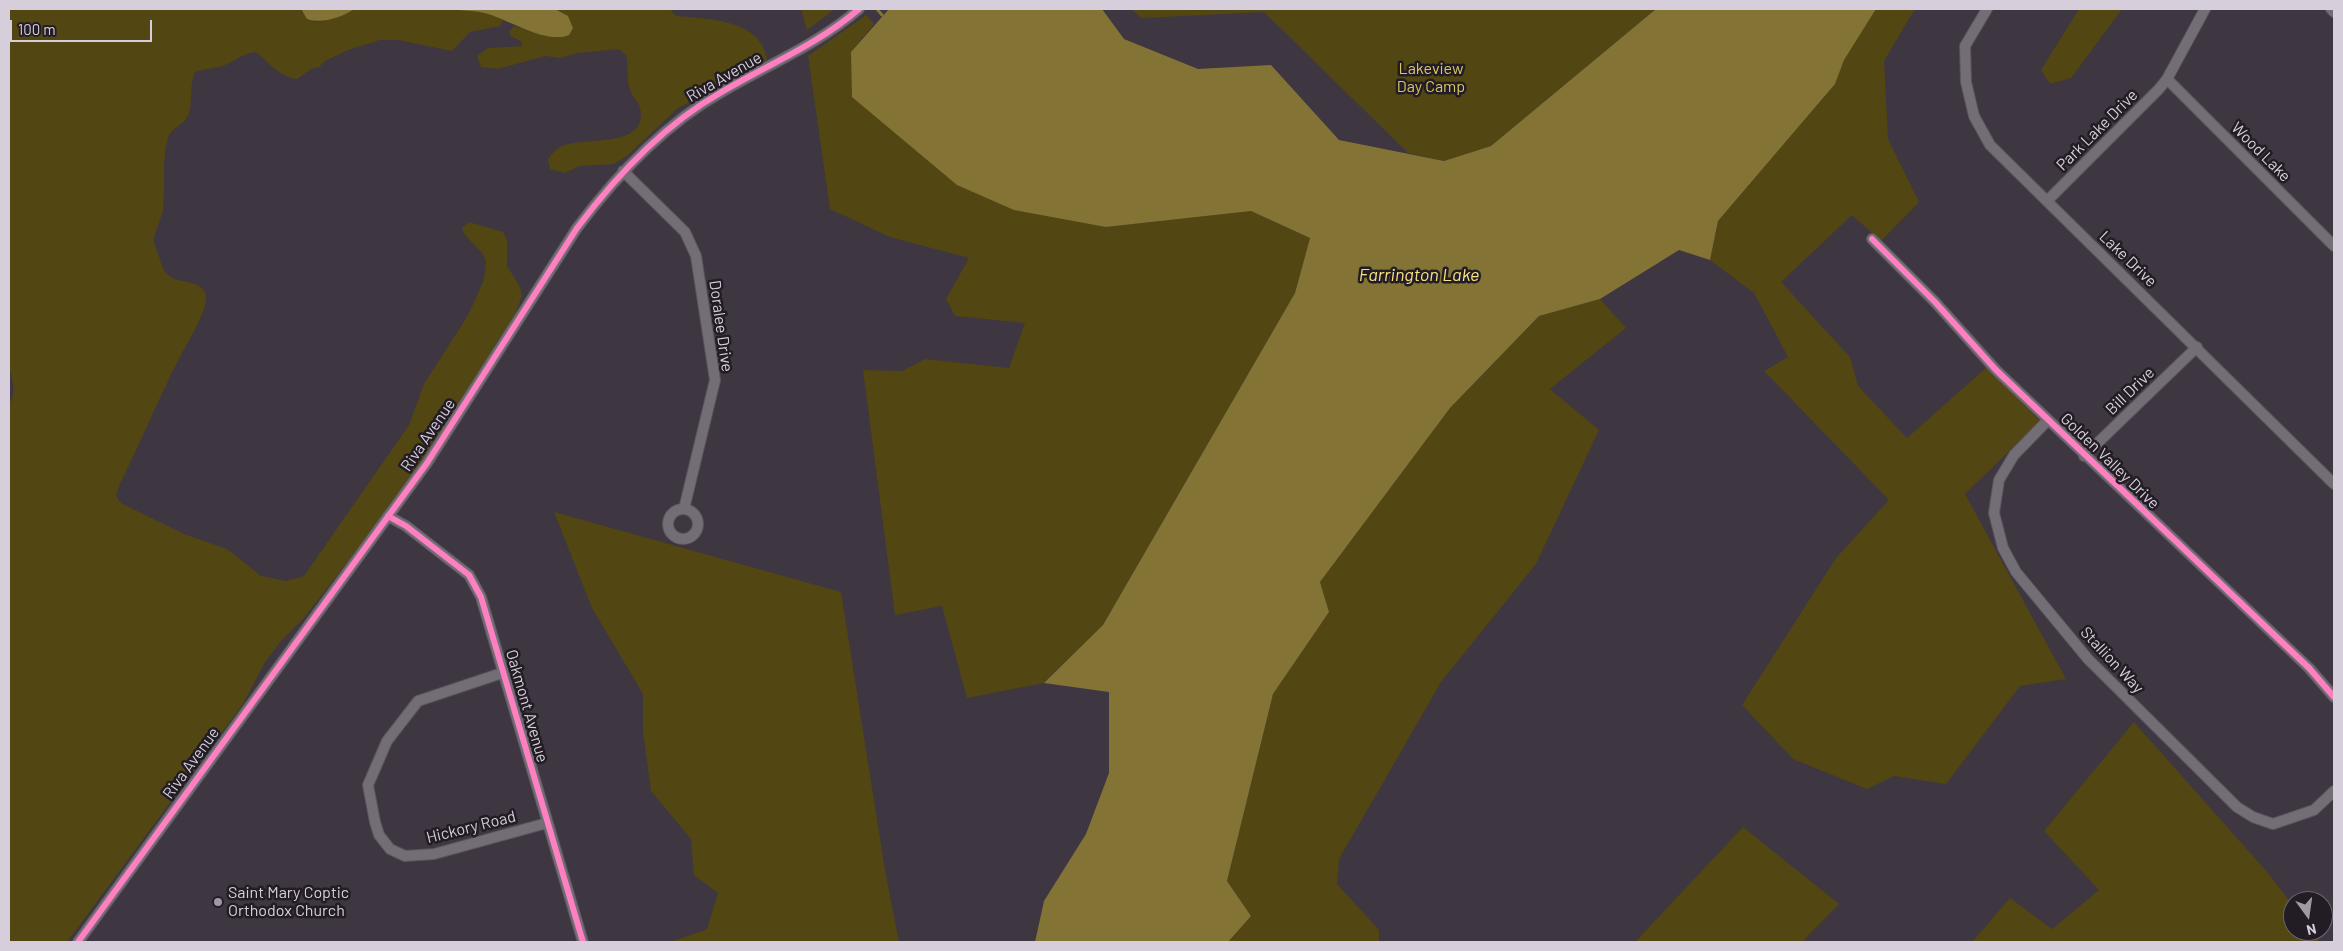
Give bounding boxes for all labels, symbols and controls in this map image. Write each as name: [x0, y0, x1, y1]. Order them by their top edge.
scale bar: [12, 10, 155, 42]
text: 100 m: [18, 20, 56, 38]
street label: Riva Avenue: [683, 48, 765, 106]
park label: Lakeview Day Camp: [1397, 59, 1465, 97]
street label: Park Lake Drive: [2052, 85, 2142, 175]
street label: Wood Lake: [2227, 118, 2295, 186]
street label: Lake Drive: [2095, 227, 2161, 291]
water label: Farrington Lake: [1359, 264, 1479, 286]
street label: Doralee Drive: [705, 279, 737, 373]
street label: Bill Drive: [2102, 363, 2158, 419]
street label: Riva Avenue: [397, 395, 459, 475]
street label: Golden Valley Drive: [2057, 409, 2163, 513]
street label: Stallion Way: [2076, 623, 2148, 697]
street label: Oakmont Avenue: [502, 647, 552, 765]
street label: Riva Avenue: [159, 724, 223, 802]
street label: Hickory Road: [424, 807, 518, 847]
place label: Saint Mary Coptic Orthodox Church: [228, 883, 349, 921]
north arrow: [2283, 891, 2333, 941]
marker: Saint Mary Coptic Orthodox Church: [212, 896, 224, 908]
text: N: [2305, 921, 2318, 939]

